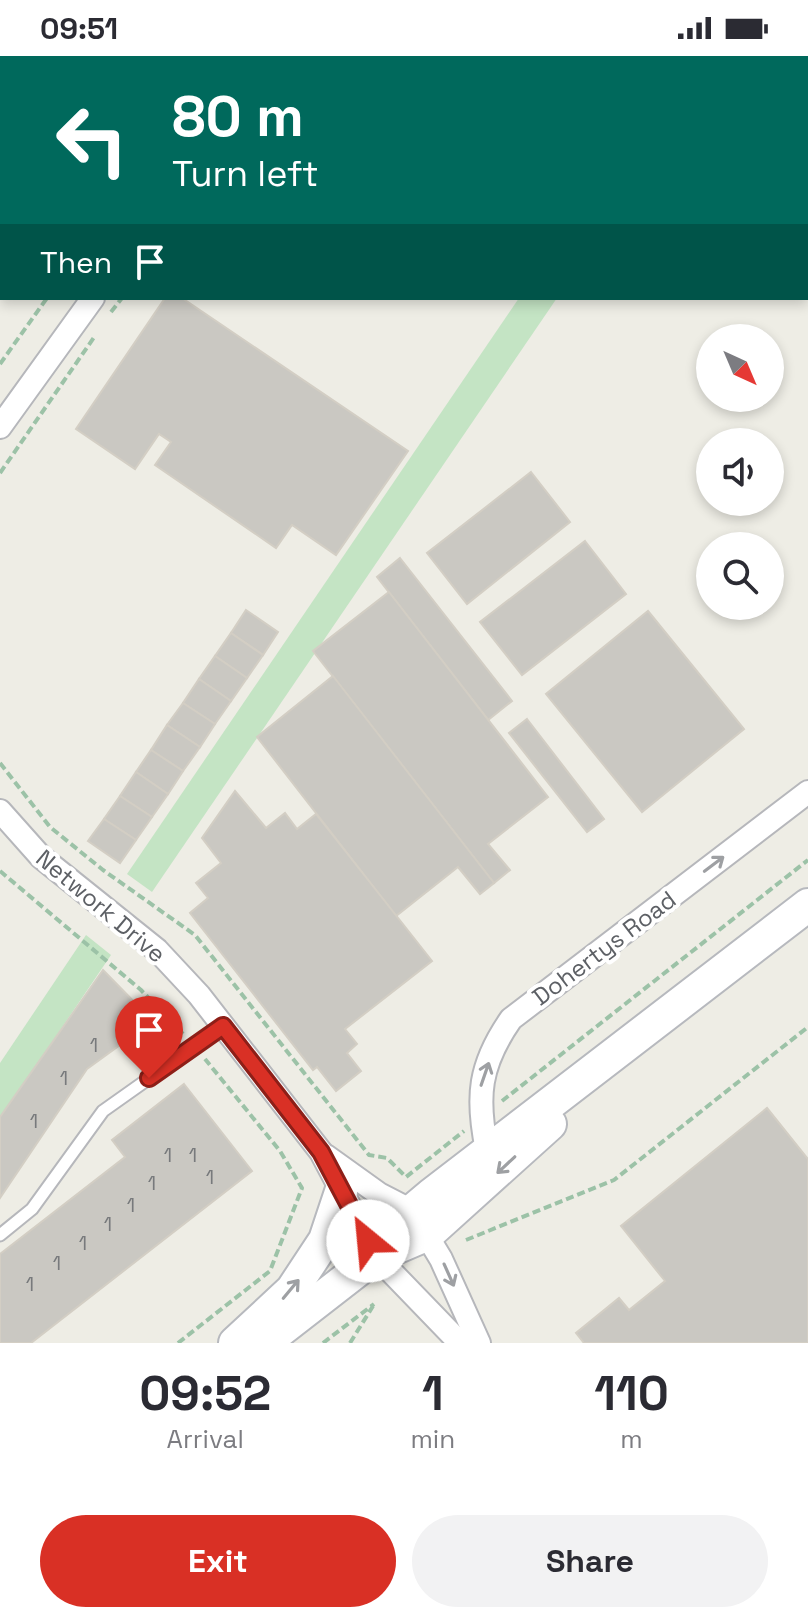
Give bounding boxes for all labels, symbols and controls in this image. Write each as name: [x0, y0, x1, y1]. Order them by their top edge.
text: 09:51: [40, 9, 118, 48]
text: 80 m: [172, 81, 304, 152]
icon: left: [40, 88, 144, 192]
text: Turn left: [172, 151, 319, 197]
icon: arrive: [128, 240, 172, 284]
text: Then: [40, 243, 112, 282]
north arrow: [696, 324, 784, 412]
map controls: [696, 324, 784, 620]
button: sound: [696, 428, 784, 516]
button: search: [696, 532, 784, 620]
street label: Network Drive: [30, 843, 172, 969]
one-way arrow: [703, 856, 724, 873]
street label: Dohertys Road: [526, 884, 682, 1012]
pin: [115, 996, 183, 1078]
icon: arrive: [127, 1008, 171, 1052]
house number: 1: [90, 1032, 98, 1058]
one-way arrow: [479, 1062, 493, 1087]
house number: 1: [60, 1065, 68, 1091]
house number: 1: [30, 1108, 38, 1134]
house number: 1: [164, 1142, 172, 1168]
house number: 1: [189, 1142, 197, 1168]
one-way arrow: [496, 1156, 516, 1175]
house number: 1: [206, 1164, 214, 1190]
house number: 1: [148, 1170, 156, 1196]
house number: 1: [127, 1192, 135, 1218]
position arrow: [326, 1199, 410, 1283]
house number: 1: [104, 1211, 112, 1237]
house number: 1: [79, 1230, 87, 1256]
house number: 1: [53, 1250, 61, 1276]
one-way arrow: [442, 1263, 457, 1287]
house number: 1: [26, 1271, 34, 1297]
one-way arrow: [282, 1280, 300, 1300]
text: 09:52: [139, 1363, 271, 1424]
text: 1: [422, 1363, 444, 1424]
text: 110: [594, 1363, 669, 1424]
text: Arrival: [167, 1422, 244, 1456]
text: min: [410, 1422, 455, 1456]
text: m: [620, 1422, 643, 1456]
button: Exit: [40, 1515, 396, 1607]
button: Share: [412, 1515, 768, 1607]

